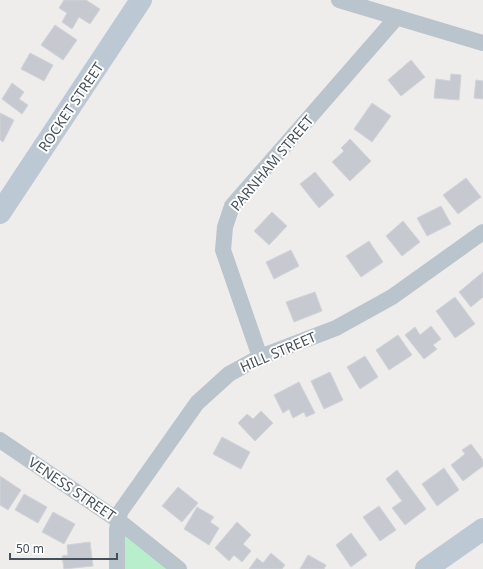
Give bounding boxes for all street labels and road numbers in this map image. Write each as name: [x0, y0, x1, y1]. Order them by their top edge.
street label: ROCKET STREET: [34, 58, 108, 155]
street label: PARNHAM STREET: [226, 111, 317, 214]
street label: HILL STREET: [237, 327, 319, 376]
street label: VENESS STREET: [25, 452, 120, 525]

